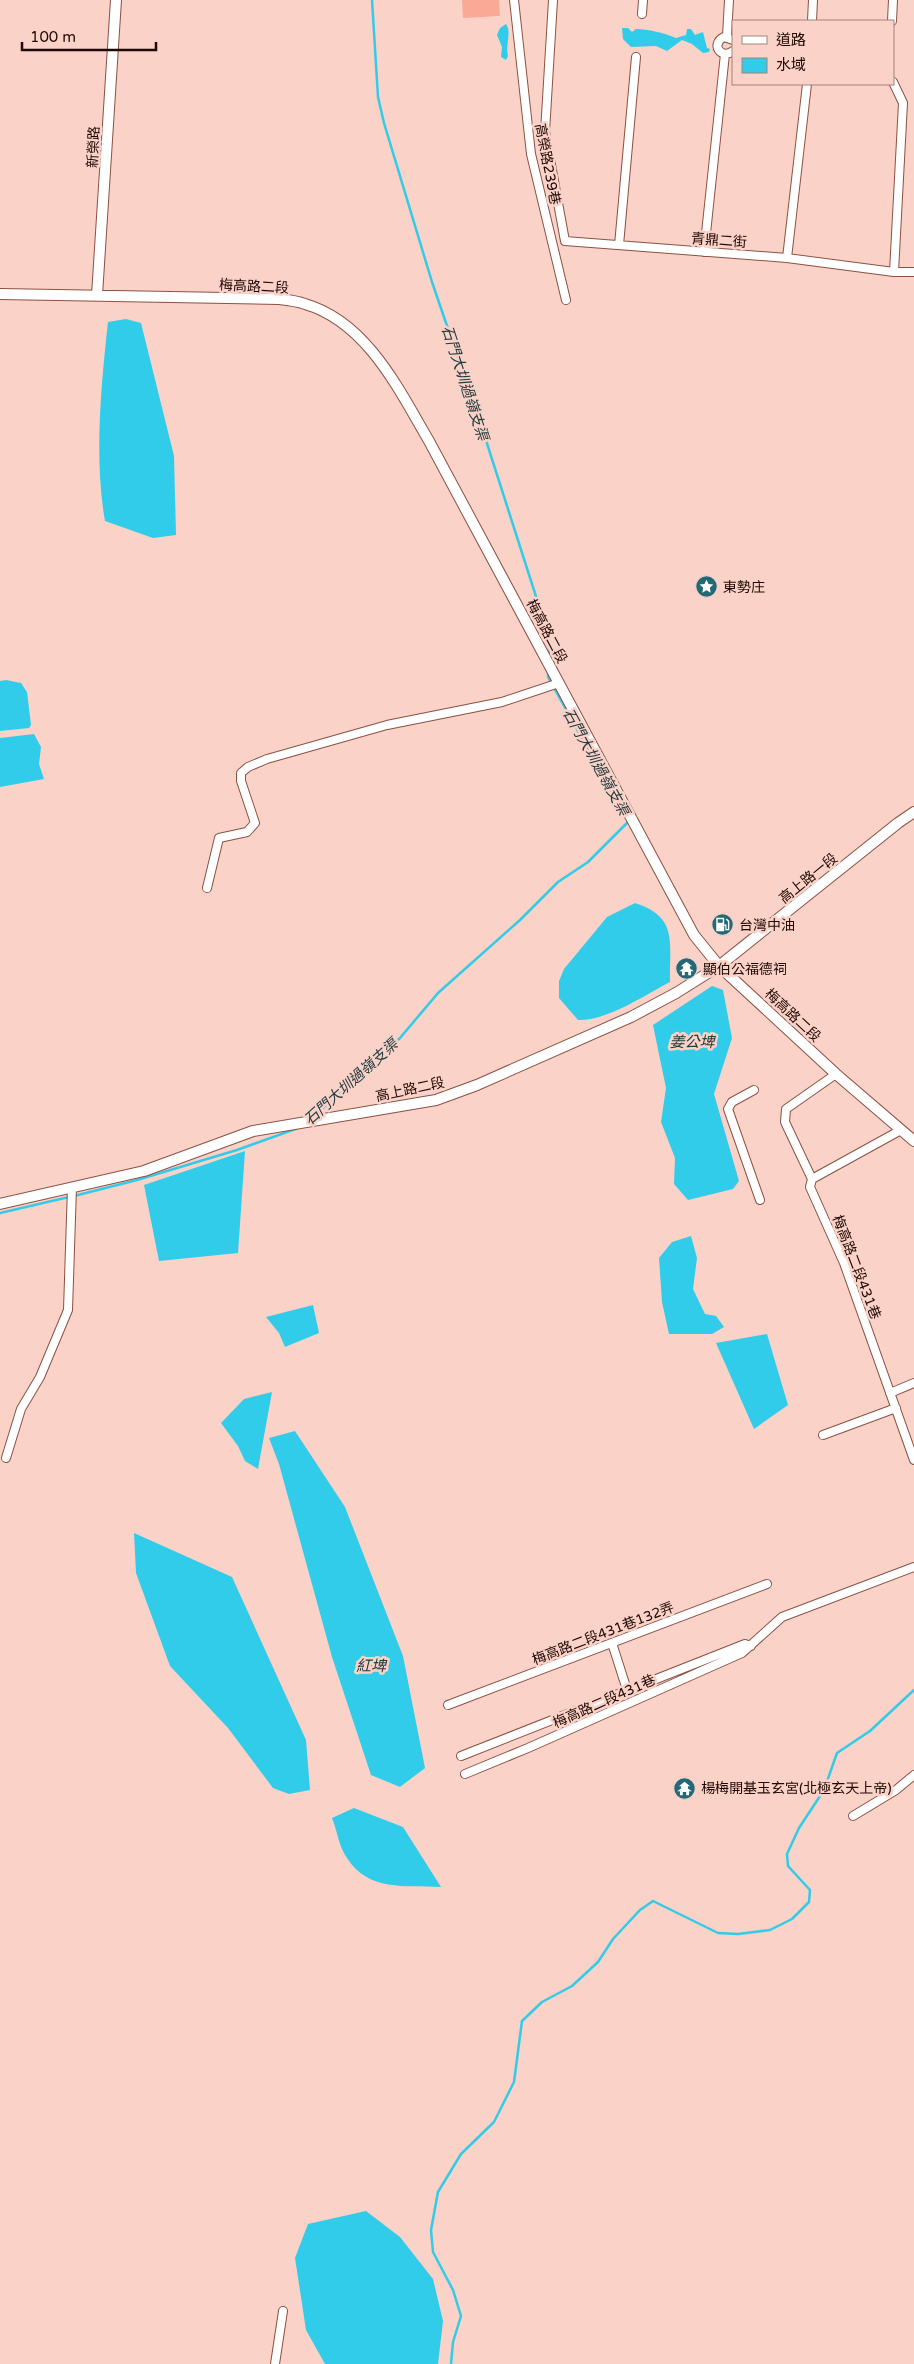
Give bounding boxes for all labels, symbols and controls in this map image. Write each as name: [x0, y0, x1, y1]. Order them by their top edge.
scale bar: [22, 20, 156, 52]
legend: [732, 20, 894, 85]
text: 100 m: [30, 28, 76, 46]
text: 道路: [776, 31, 806, 49]
text: 水域: [776, 56, 806, 74]
street label: 高榮路239巷: [531, 122, 564, 206]
street label: 新榮路: [84, 126, 103, 168]
street label: 青鼎二街: [690, 230, 747, 251]
street label: 梅高路二段: [219, 276, 289, 297]
water label: 石門大圳過嶺支渠: [438, 323, 493, 445]
place icon: 東勢庄: [695, 575, 719, 599]
place label: 東勢庄: [723, 579, 765, 596]
street label: 梅高路二段: [523, 596, 570, 666]
water label: 石門大圳過嶺支渠: [559, 705, 634, 821]
street label: 高上路一段: [776, 850, 841, 907]
fuel station icon: 台灣中油: [711, 913, 735, 937]
place label: 台灣中油: [739, 917, 795, 934]
temple icon: 顯伯公福德祠: [675, 957, 699, 981]
place label: 顯伯公福德祠: [703, 961, 787, 978]
street label: 梅高路二段: [761, 985, 824, 1045]
water label: 姜公埤: [669, 1033, 716, 1051]
water label: 石門大圳過嶺支渠: [300, 1034, 403, 1129]
street label: 高上路二段: [374, 1074, 446, 1105]
street label: 梅高路二段431巷: [829, 1213, 884, 1322]
street label: 梅高路二段431巷132弄: [530, 1599, 677, 1668]
water label: 紅埤: [356, 1657, 388, 1675]
street label: 梅高路二段431巷: [550, 1671, 658, 1732]
temple icon: 楊梅開基玉玄宮(北極玄天上帝): [673, 1776, 697, 1800]
place label: 楊梅開基玉玄宮(北極玄天上帝): [701, 1780, 892, 1797]

